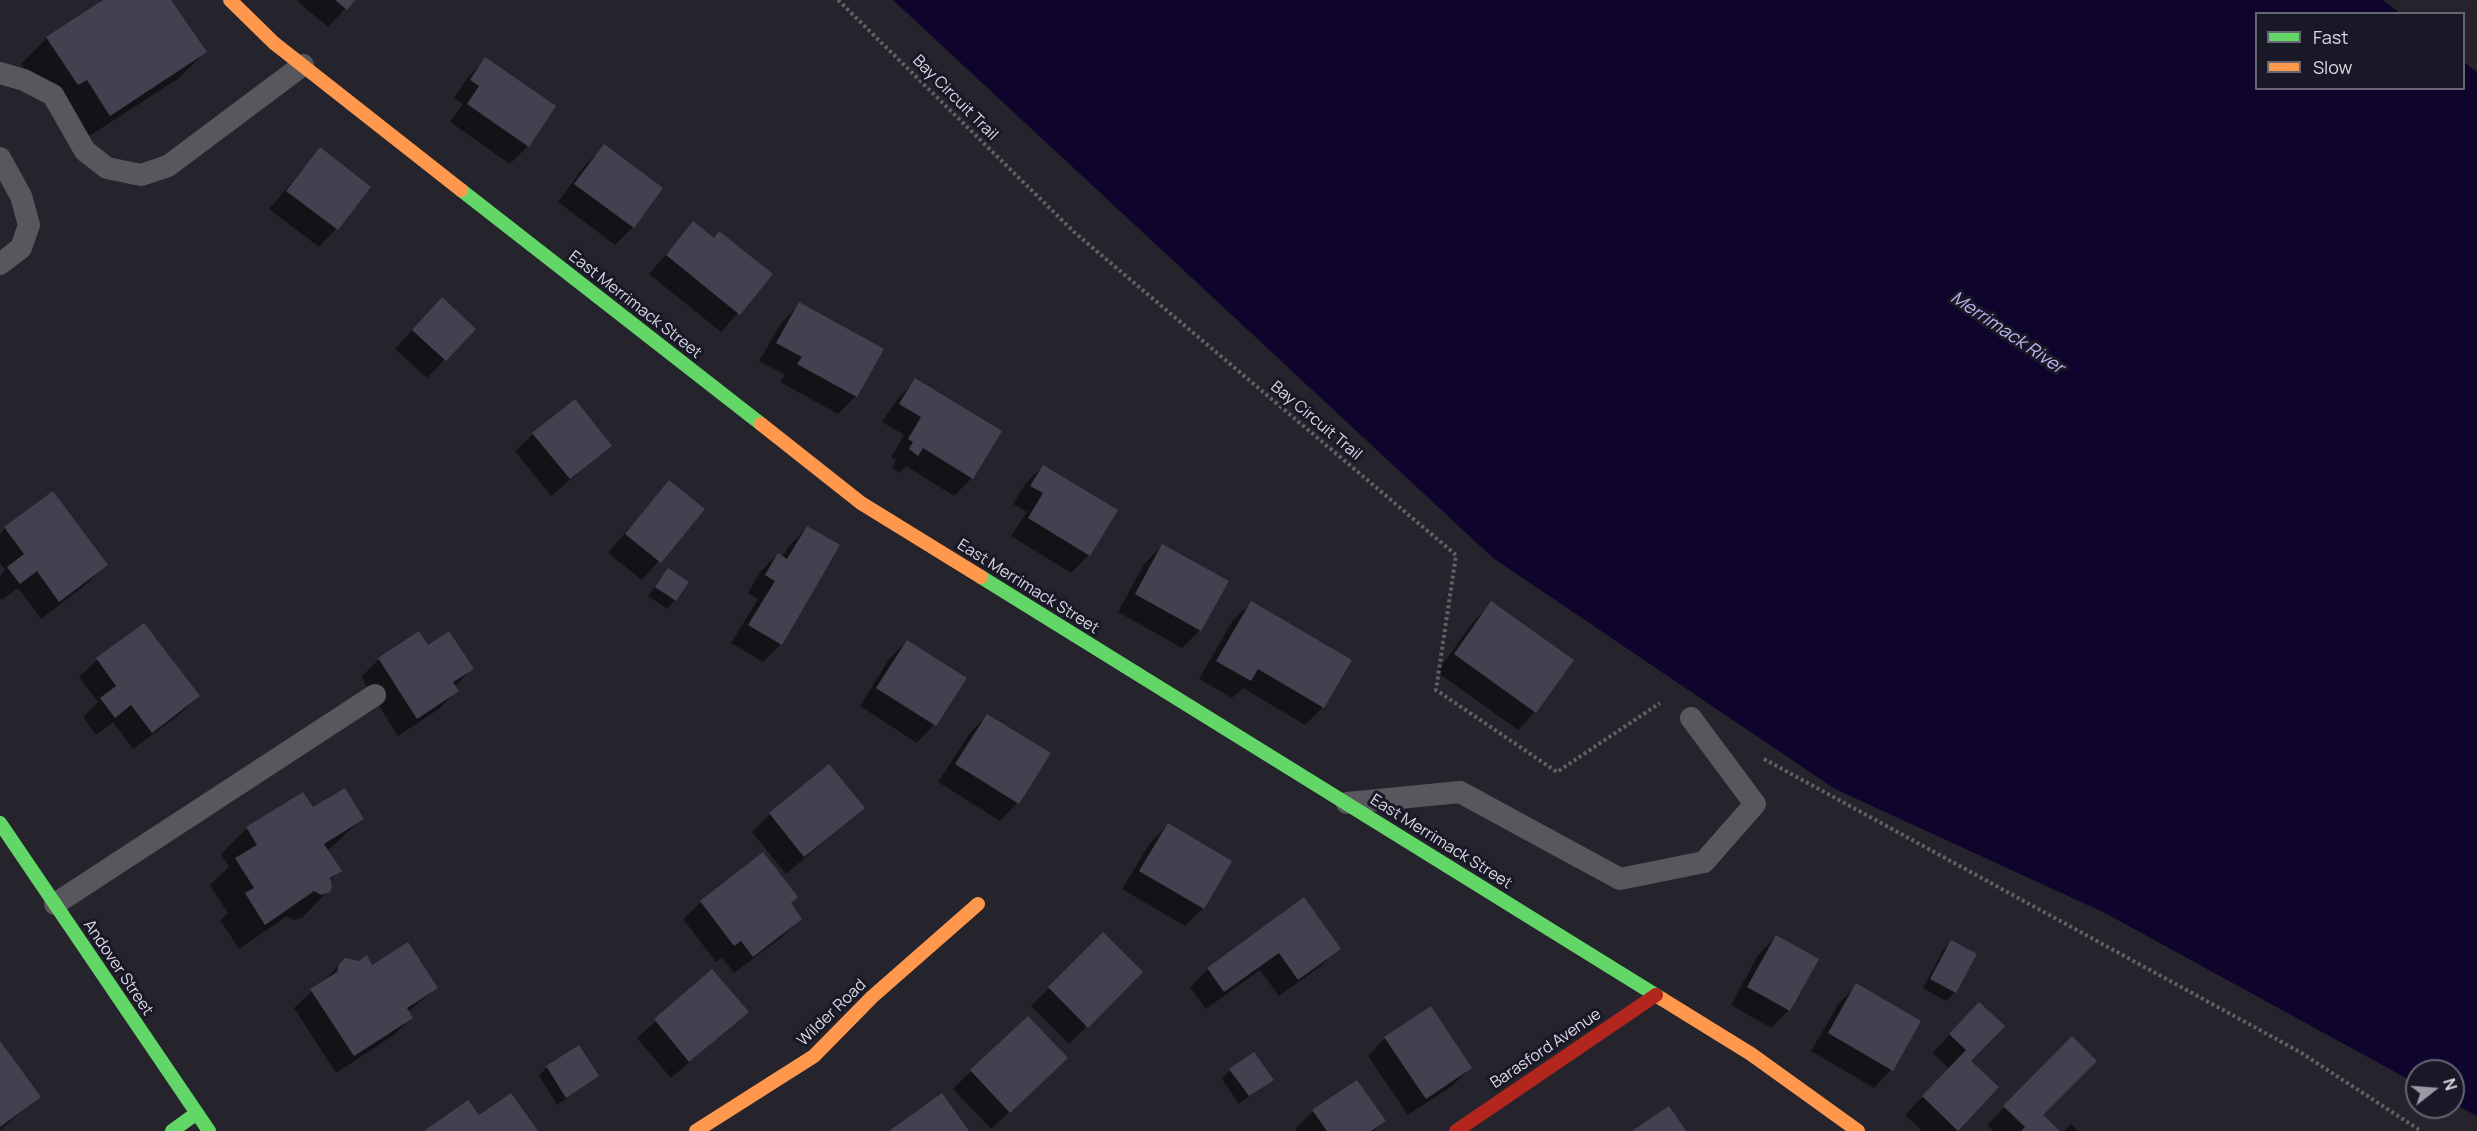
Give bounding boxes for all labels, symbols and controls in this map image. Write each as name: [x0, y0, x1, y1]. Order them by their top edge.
legend: [2255, 12, 2465, 90]
text: Fast: [2313, 25, 2348, 49]
street label: Bay Circuit Trail: [908, 51, 1002, 145]
text: Slow: [2313, 55, 2352, 79]
street label: East Merrimack Street: [565, 247, 705, 363]
water label: Merrimack River: [1946, 287, 2068, 379]
street label: Bay Circuit Trail: [1267, 377, 1365, 465]
street label: East Merrimack Street: [954, 536, 1102, 638]
street label: East Merrimack Street: [1367, 791, 1515, 893]
street label: Andover Street: [79, 916, 157, 1020]
street label: Wilder Road: [794, 976, 870, 1050]
street label: Barasford Avenue: [1487, 1005, 1605, 1093]
north arrow: [2405, 1059, 2465, 1119]
text: N: [2438, 1076, 2463, 1093]

